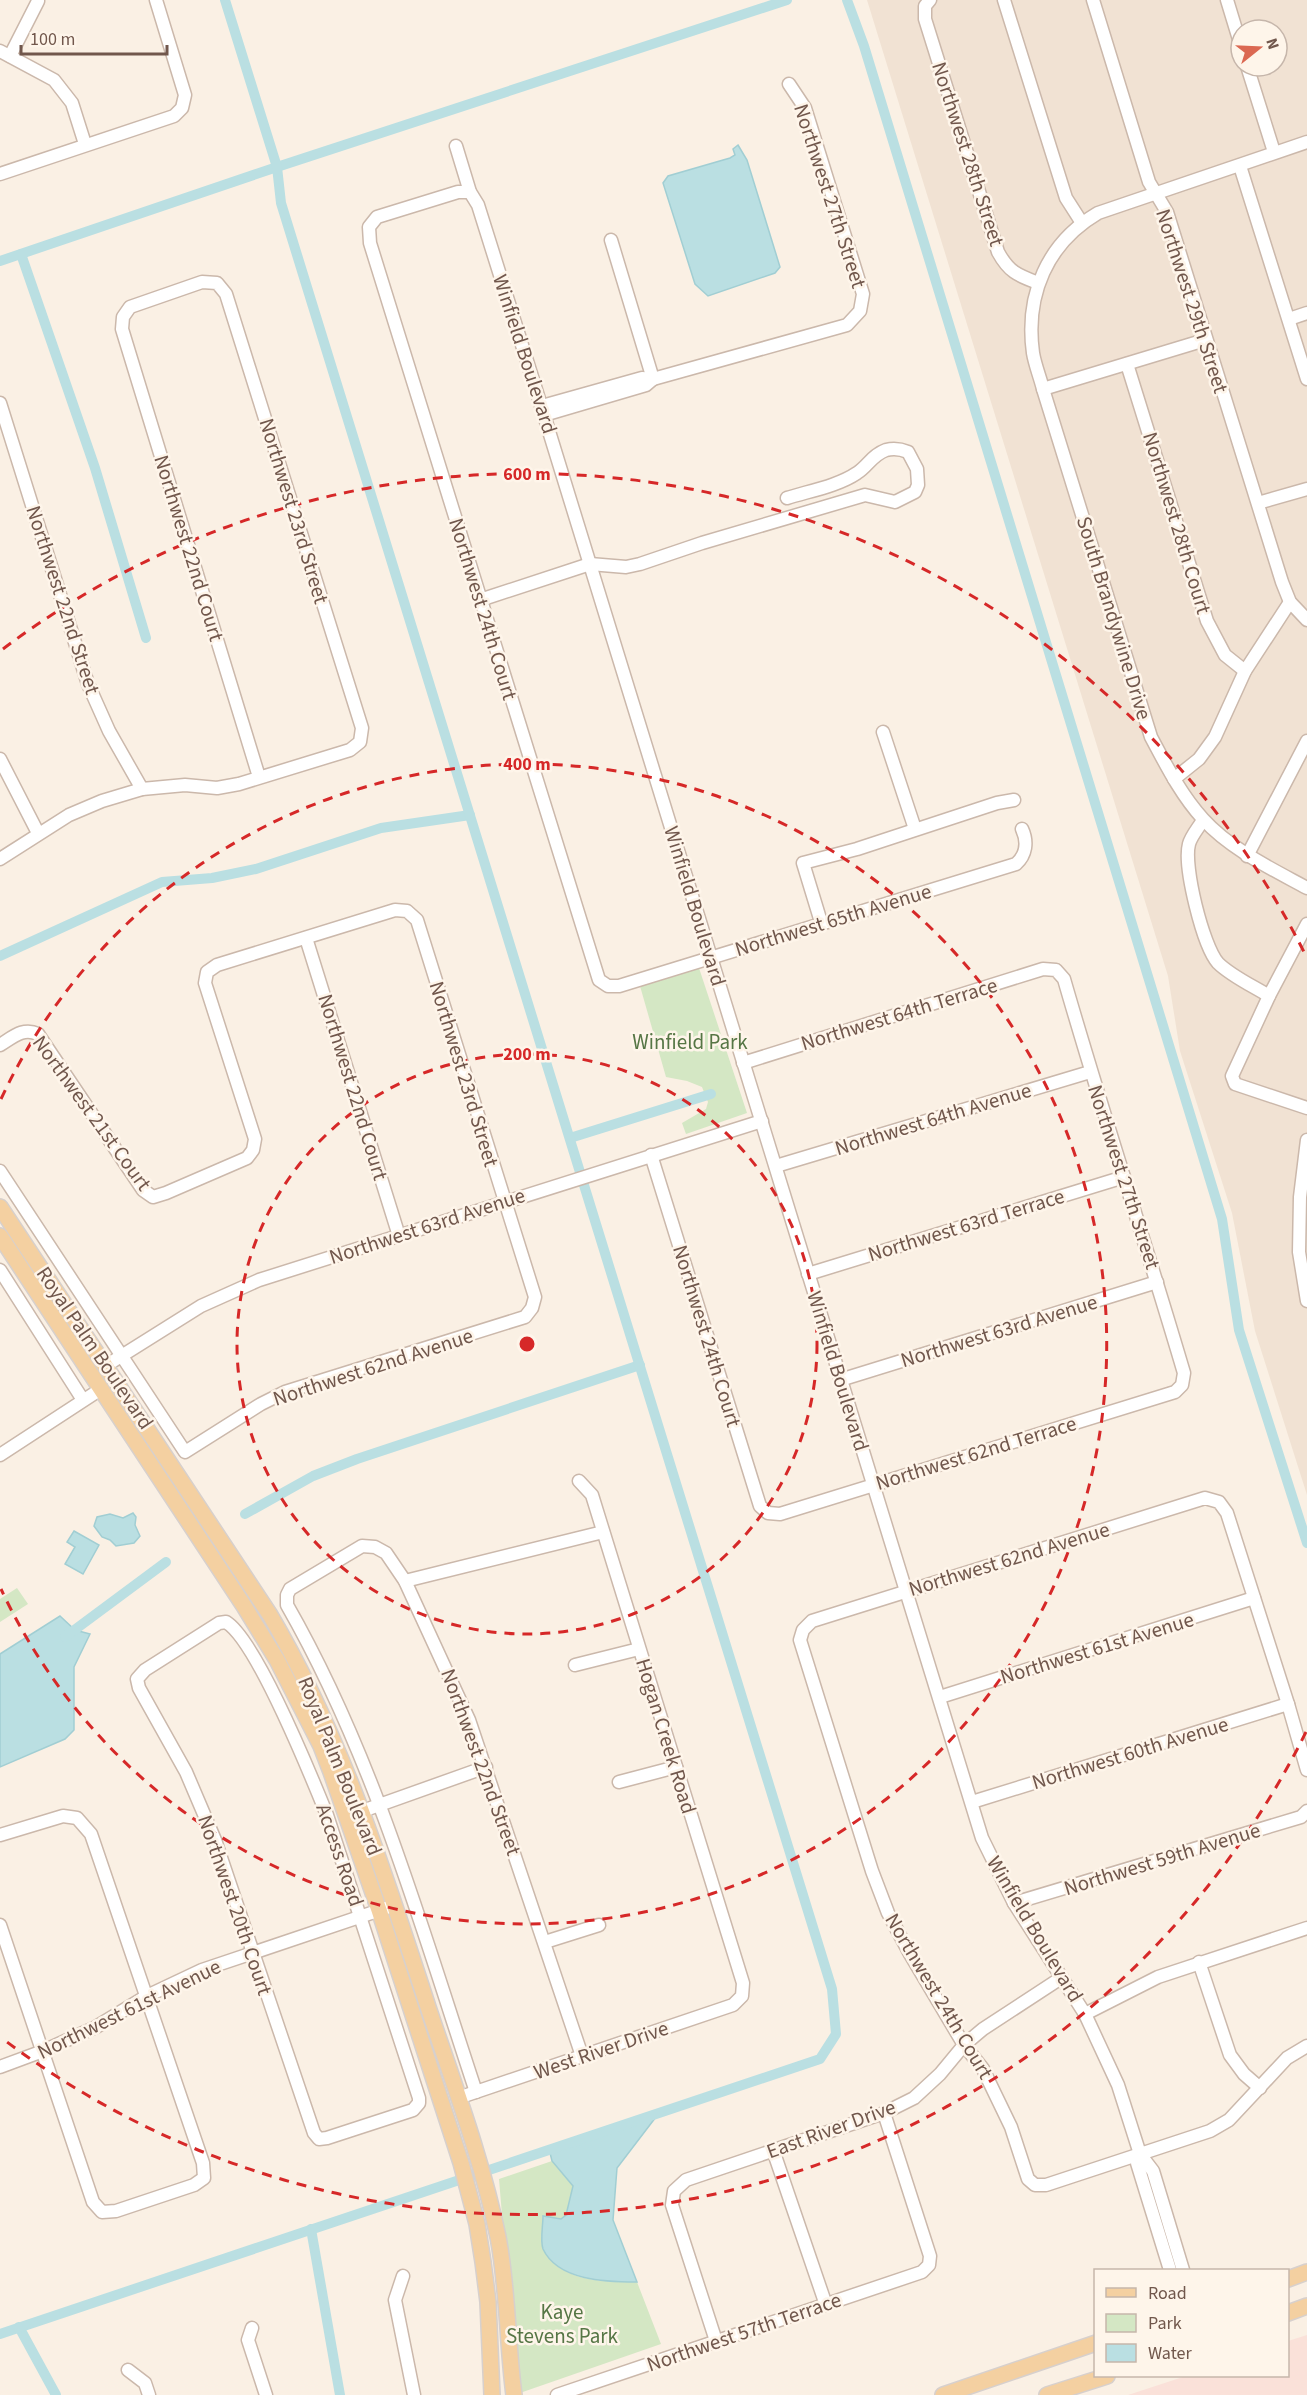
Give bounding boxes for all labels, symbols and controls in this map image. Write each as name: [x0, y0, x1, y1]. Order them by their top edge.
scale bar: [21, 18, 166, 56]
north arrow: [1229, 18, 1289, 78]
text: 100 m: [30, 27, 75, 52]
text: N: [1260, 35, 1284, 52]
street label: Northwest 28th Street: [924, 58, 1012, 250]
street label: Northwest 27th Street: [786, 100, 874, 292]
street label: Northwest 29th Street: [1148, 205, 1236, 397]
street label: Winfield Boulevard: [485, 271, 565, 437]
street label: Northwest 23rd Street: [252, 415, 336, 607]
street label: Northwest 28th Court: [1135, 428, 1219, 618]
street label: Northwest 22nd Court: [146, 451, 232, 645]
text: 600 m: [503, 462, 551, 487]
street label: Northwest 22nd Street: [18, 502, 108, 698]
street label: South Brandywine Drive: [1069, 513, 1159, 723]
street label: Northwest 24th Court: [441, 514, 525, 704]
text: 400 m: [503, 752, 551, 777]
street label: Winfield Boulevard: [656, 822, 734, 990]
street label: Northwest 65th Avenue: [731, 876, 935, 964]
street label: Northwest 64th Terrace: [797, 970, 1001, 1058]
street label: Northwest 23rd Street: [422, 978, 506, 1170]
street label: Northwest 22nd Court: [310, 990, 396, 1184]
park label: Winfield Park: [632, 1027, 748, 1057]
street label: Northwest 21st Court: [25, 1029, 159, 1197]
text: 200 m: [503, 1042, 551, 1067]
street label: Northwest 64th Avenue: [831, 1075, 1035, 1163]
street label: Northwest 27th Street: [1080, 1081, 1168, 1273]
street label: Northwest 63rd Avenue: [325, 1180, 529, 1272]
street label: Northwest 63rd Terrace: [864, 1181, 1068, 1269]
street label: Northwest 24th Court: [665, 1241, 749, 1431]
street label: Royal Palm Boulevard: [29, 1260, 161, 1436]
street label: Winfield Boulevard: [799, 1287, 877, 1455]
street label: Northwest 63rd Avenue: [897, 1287, 1101, 1375]
street label: Northwest 62nd Avenue: [269, 1320, 477, 1414]
centre of rings: [517, 1334, 537, 1354]
street label: Northwest 62nd Terrace: [872, 1408, 1080, 1498]
street label: Northwest 62nd Avenue: [905, 1514, 1113, 1604]
street label: Northwest 61st Avenue: [996, 1604, 1198, 1692]
street label: Hogan Creek Road: [628, 1655, 704, 1817]
street label: Northwest 22nd Street: [433, 1664, 529, 1860]
street label: Royal Palm Boulevard: [290, 1672, 390, 1860]
street label: Northwest 60th Avenue: [1028, 1709, 1232, 1797]
street label: Access Road: [308, 1800, 372, 1910]
street label: Northwest 20th Court: [190, 1811, 280, 1999]
street label: Northwest 59th Avenue: [1060, 1815, 1264, 1903]
street label: Winfield Boulevard: [979, 1850, 1091, 2008]
street label: Northwest 24th Court: [878, 1907, 1000, 2085]
street label: Northwest 61st Avenue: [32, 1951, 226, 2067]
street label: West River Drive: [530, 2013, 672, 2087]
street label: East River Drive: [762, 2092, 900, 2166]
legend: [1094, 2269, 1289, 2377]
text: Road: [1148, 2281, 1187, 2306]
street label: Northwest 57th Terrace: [643, 2285, 845, 2379]
park label: Kaye Stevens Park: [506, 2297, 619, 2351]
text: Park: [1148, 2311, 1182, 2336]
text: Water: [1148, 2341, 1192, 2366]

